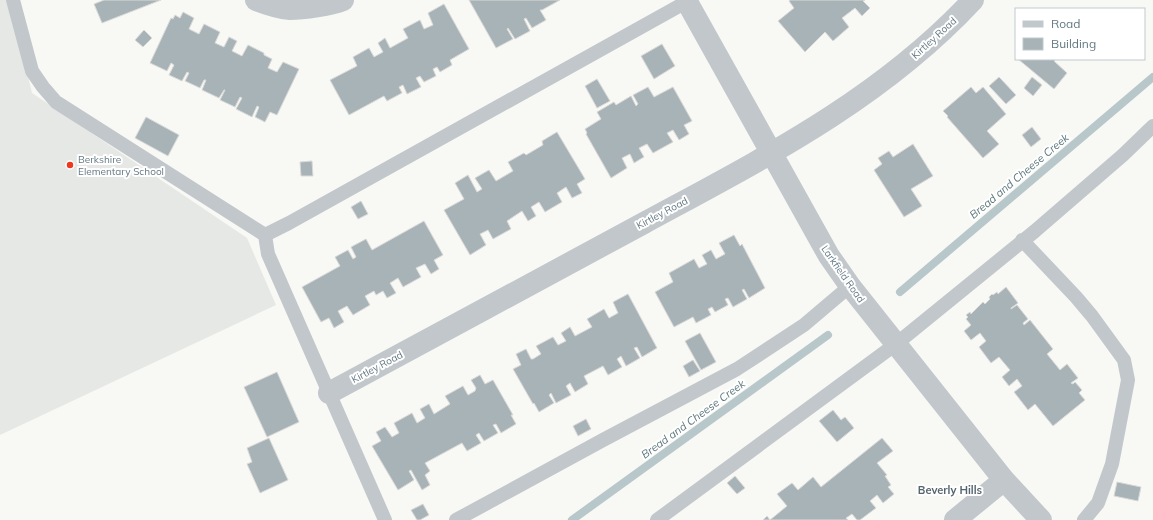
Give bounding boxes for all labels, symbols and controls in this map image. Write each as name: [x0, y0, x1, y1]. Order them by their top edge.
legend: [1015, 8, 1145, 60]
street label: Kirtley Road: [909, 14, 959, 62]
text: Road: [1051, 16, 1080, 31]
text: Building: [1051, 36, 1096, 51]
water label: Bread and Cheese Creek: [967, 130, 1072, 222]
place label: Berkshire Elementary School: [78, 153, 164, 178]
marker: Berkshire Elementary School: [65, 160, 75, 170]
street label: Kirtley Road: [634, 194, 690, 232]
street label: Larkfield Road: [818, 243, 868, 305]
street label: Kirtley Road: [349, 348, 405, 386]
water label: Bread and Cheese Creek: [638, 376, 748, 461]
district label: Beverly Hills: [918, 483, 983, 497]

